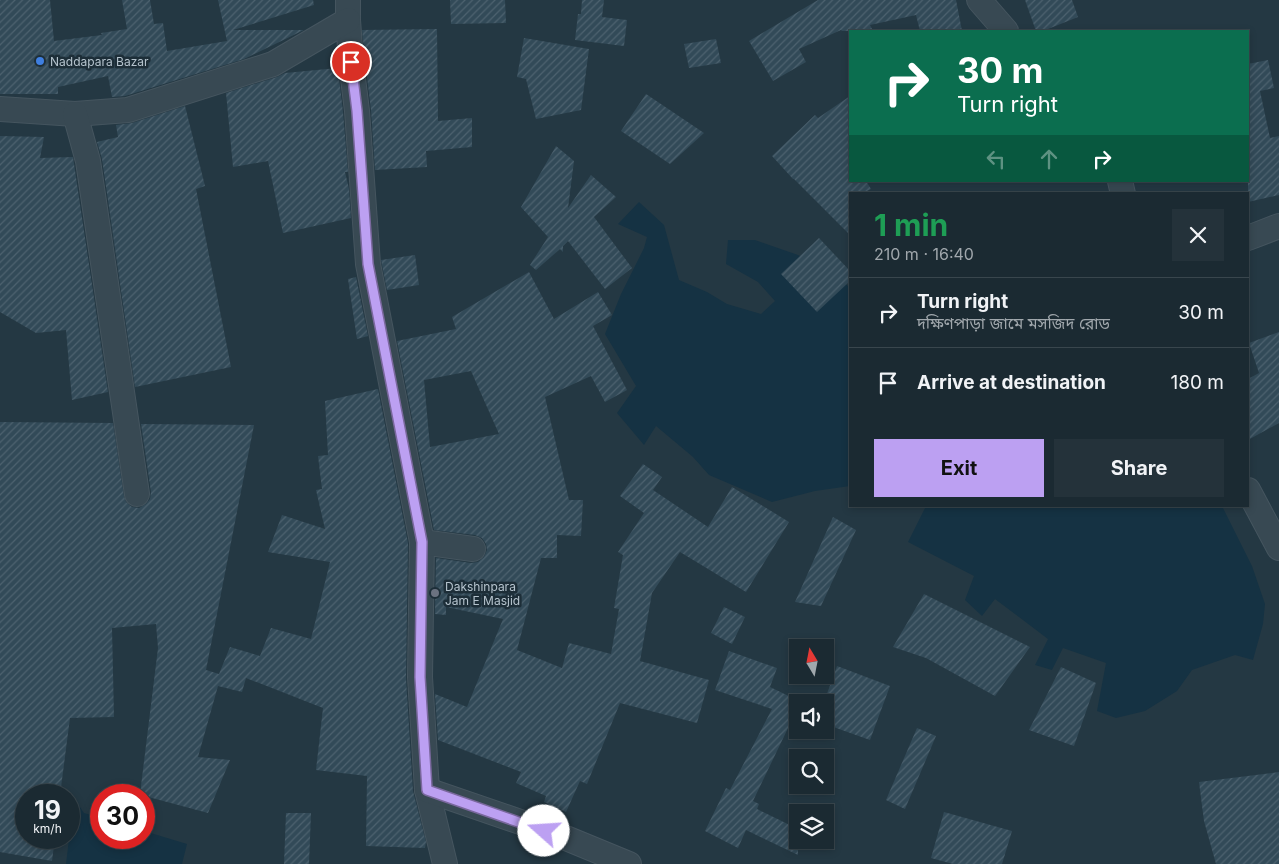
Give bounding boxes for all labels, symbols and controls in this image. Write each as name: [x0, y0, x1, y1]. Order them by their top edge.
pin: [330, 41, 372, 83]
icon: arrive: [337, 48, 365, 76]
text: 30 m: [957, 49, 1043, 91]
icon: right: [874, 50, 939, 115]
place label: Naddapara Bazar: [50, 54, 149, 69]
marker: Naddapara Bazar: [34, 55, 46, 67]
text: Turn right: [957, 91, 1058, 117]
icon: left: [982, 145, 1010, 173]
icon: ahead: [1035, 145, 1063, 173]
icon: right: [1088, 145, 1116, 173]
text: 1 min: [874, 207, 948, 243]
button: close: [1172, 209, 1224, 261]
text: 210 m · 16:40: [874, 244, 974, 264]
text: Turn right: [917, 290, 1008, 313]
icon: right: [874, 299, 902, 327]
text: 30 m: [1178, 301, 1224, 324]
text: দক্ষিণপাড়া জামে মসজিদ রোড: [917, 313, 1110, 333]
icon: arrive: [874, 369, 902, 397]
text: Arrive at destination: [917, 371, 1106, 394]
text: 180 m: [1171, 371, 1224, 394]
button: Exit: [874, 439, 1044, 497]
button: Share: [1054, 439, 1224, 497]
place label: Dakshinpara Jam E Masjid: [445, 579, 520, 608]
marker: Dakshinpara Jam E Masjid: [429, 587, 441, 599]
north arrow: [789, 639, 834, 684]
map controls: [789, 639, 834, 849]
button: sound: [789, 694, 834, 739]
button: search: [789, 749, 834, 794]
speed limit sign: 30: [90, 784, 155, 849]
text: 19: [34, 795, 61, 825]
position arrow: [517, 804, 569, 856]
button: layers: [789, 804, 834, 849]
text: km/h: [33, 821, 62, 836]

